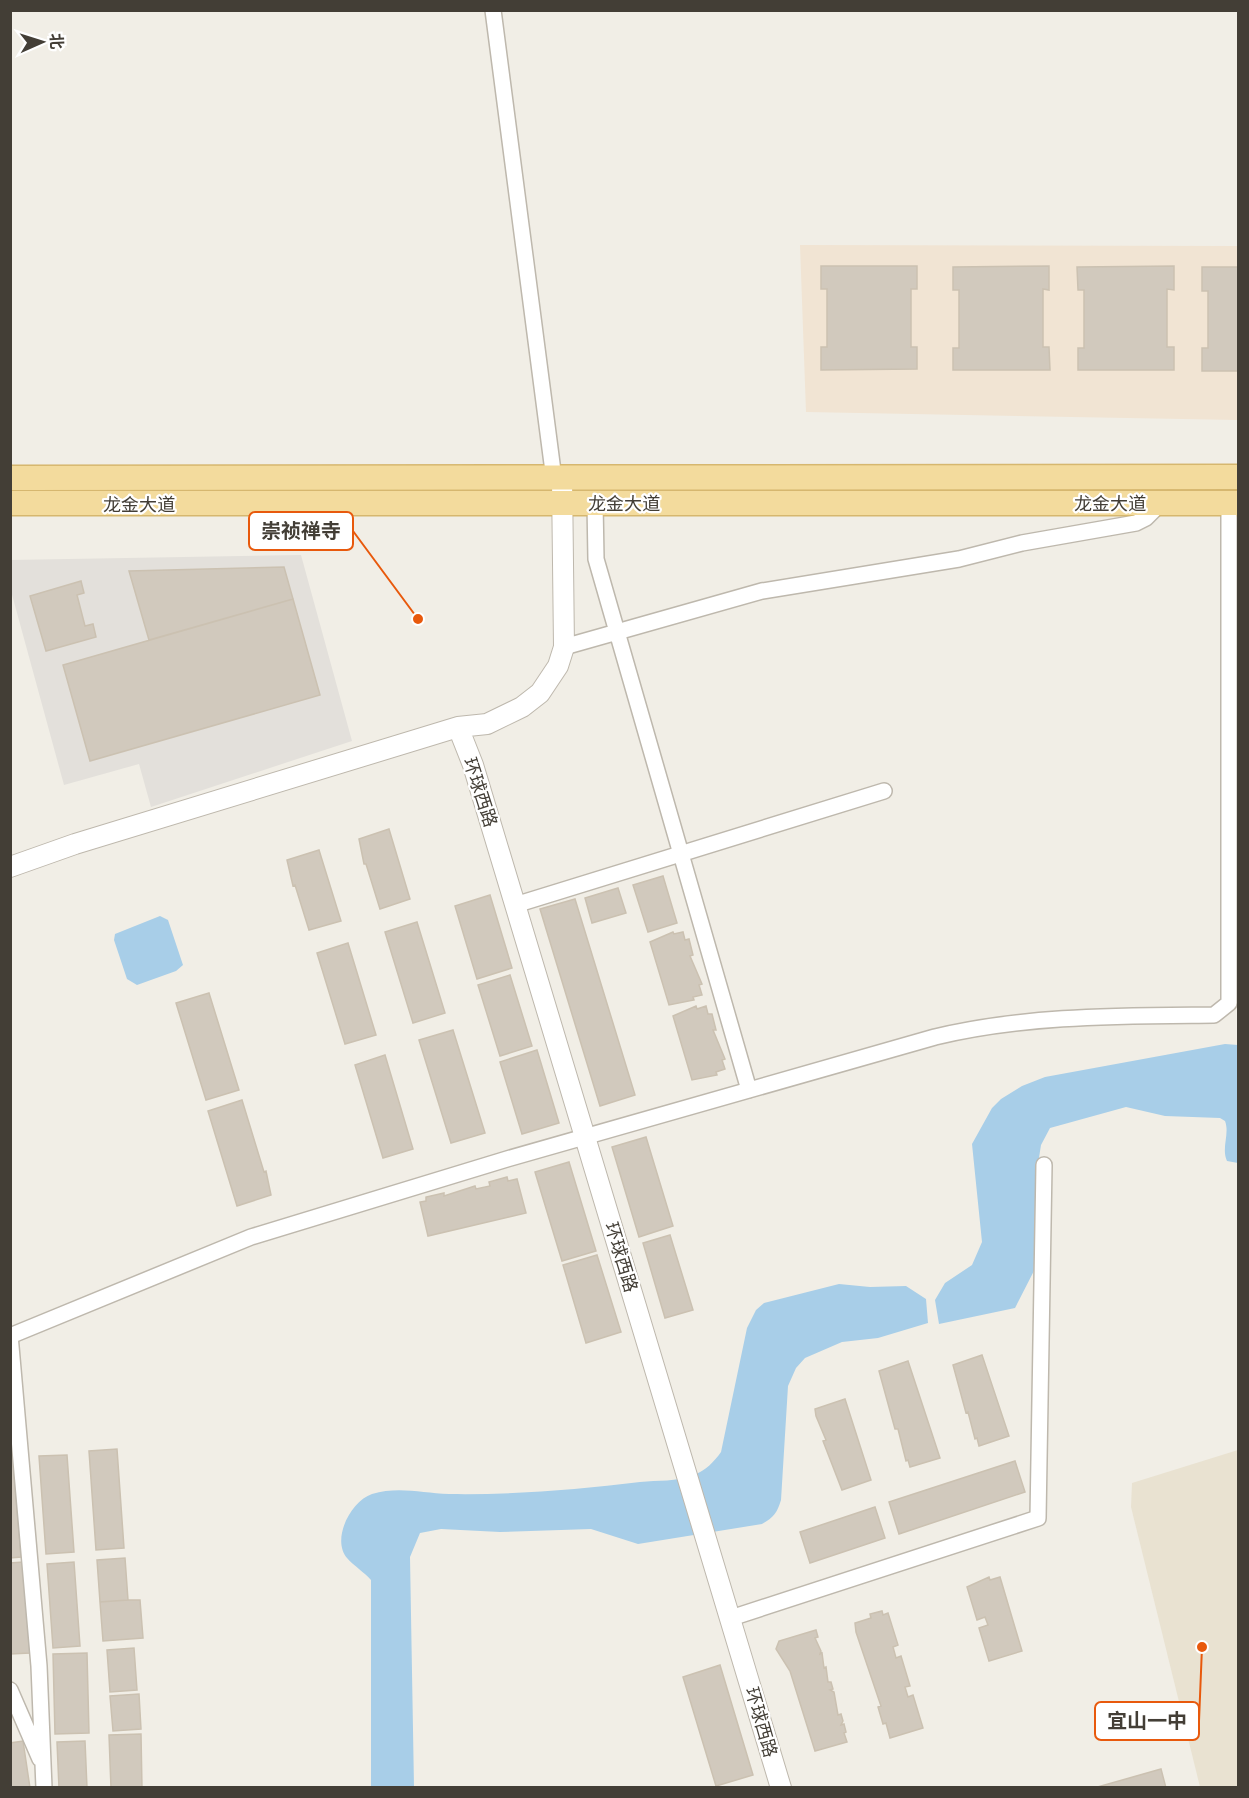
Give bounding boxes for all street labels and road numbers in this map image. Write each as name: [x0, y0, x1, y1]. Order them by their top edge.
street label: 龙金大道: [588, 491, 660, 515]
street label: 龙金大道: [1074, 491, 1146, 515]
street label: 龙金大道: [103, 492, 175, 516]
street label: 环球西路: [458, 754, 504, 830]
street label: 环球西路: [600, 1219, 644, 1295]
street label: 环球西路: [741, 1684, 783, 1760]

